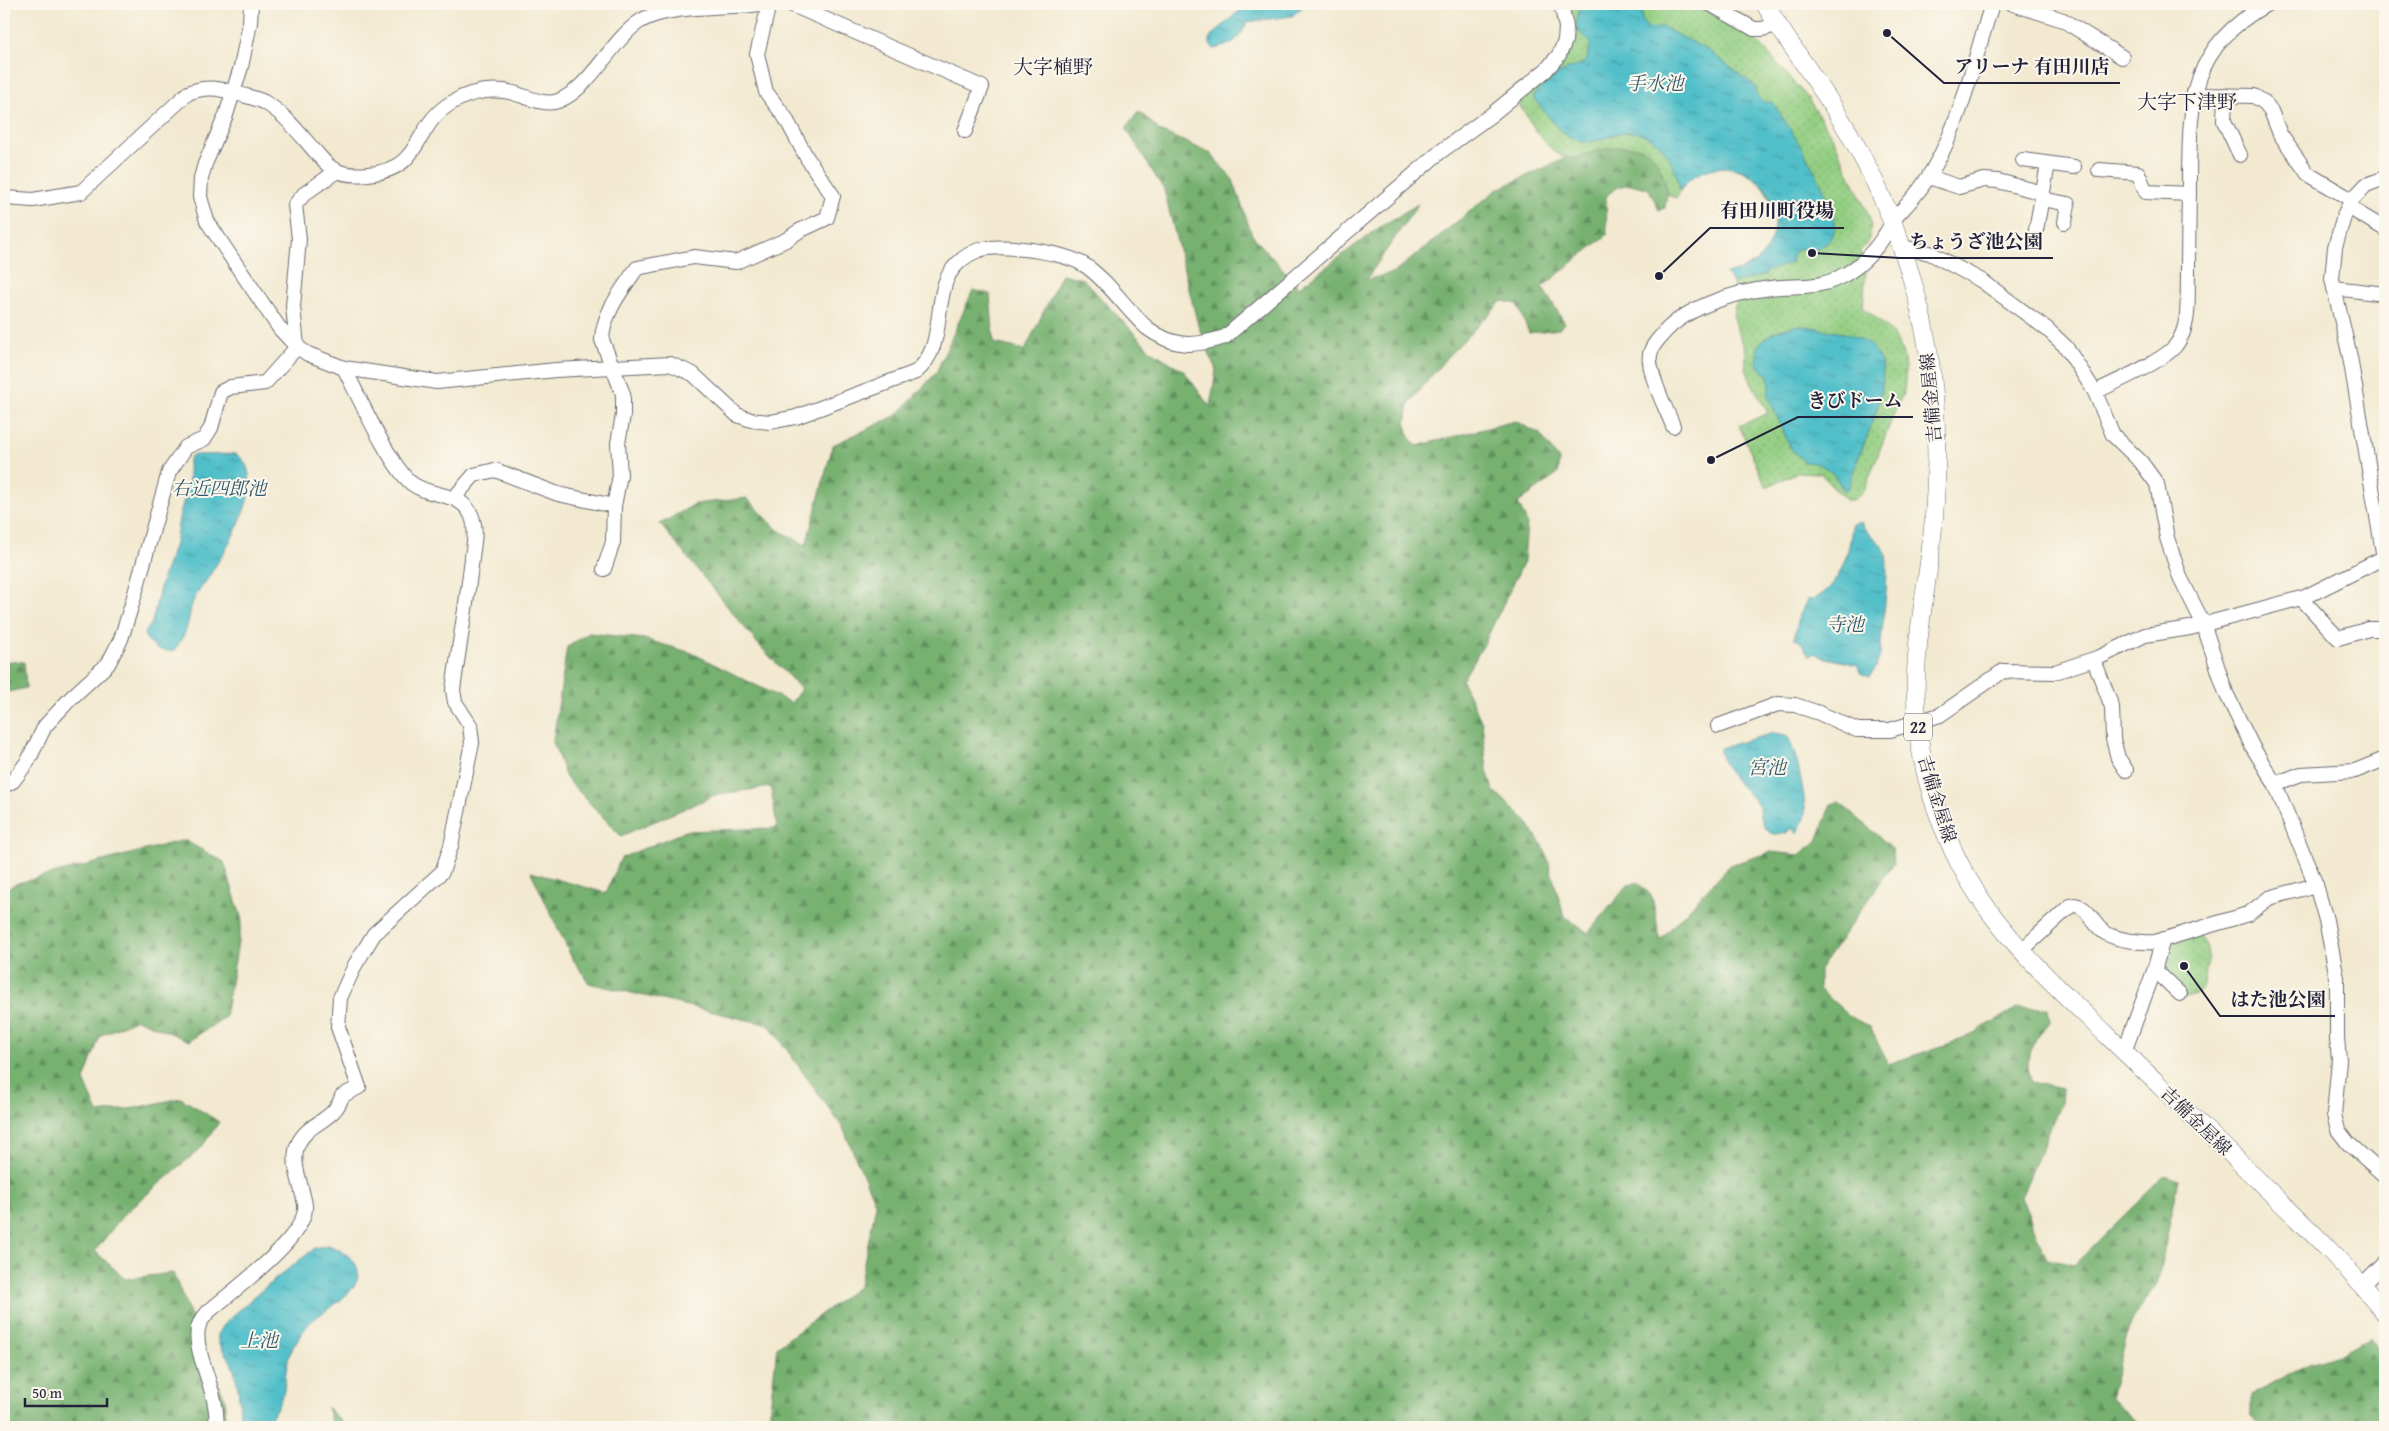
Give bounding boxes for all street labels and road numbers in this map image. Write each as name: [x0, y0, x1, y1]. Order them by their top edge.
street label: 吉備金屋線: [1913, 352, 1948, 444]
road number: 22: [1904, 714, 1932, 740]
street label: 吉備金屋線: [1911, 752, 1964, 846]
street label: 吉備金屋線: [2155, 1080, 2238, 1162]

